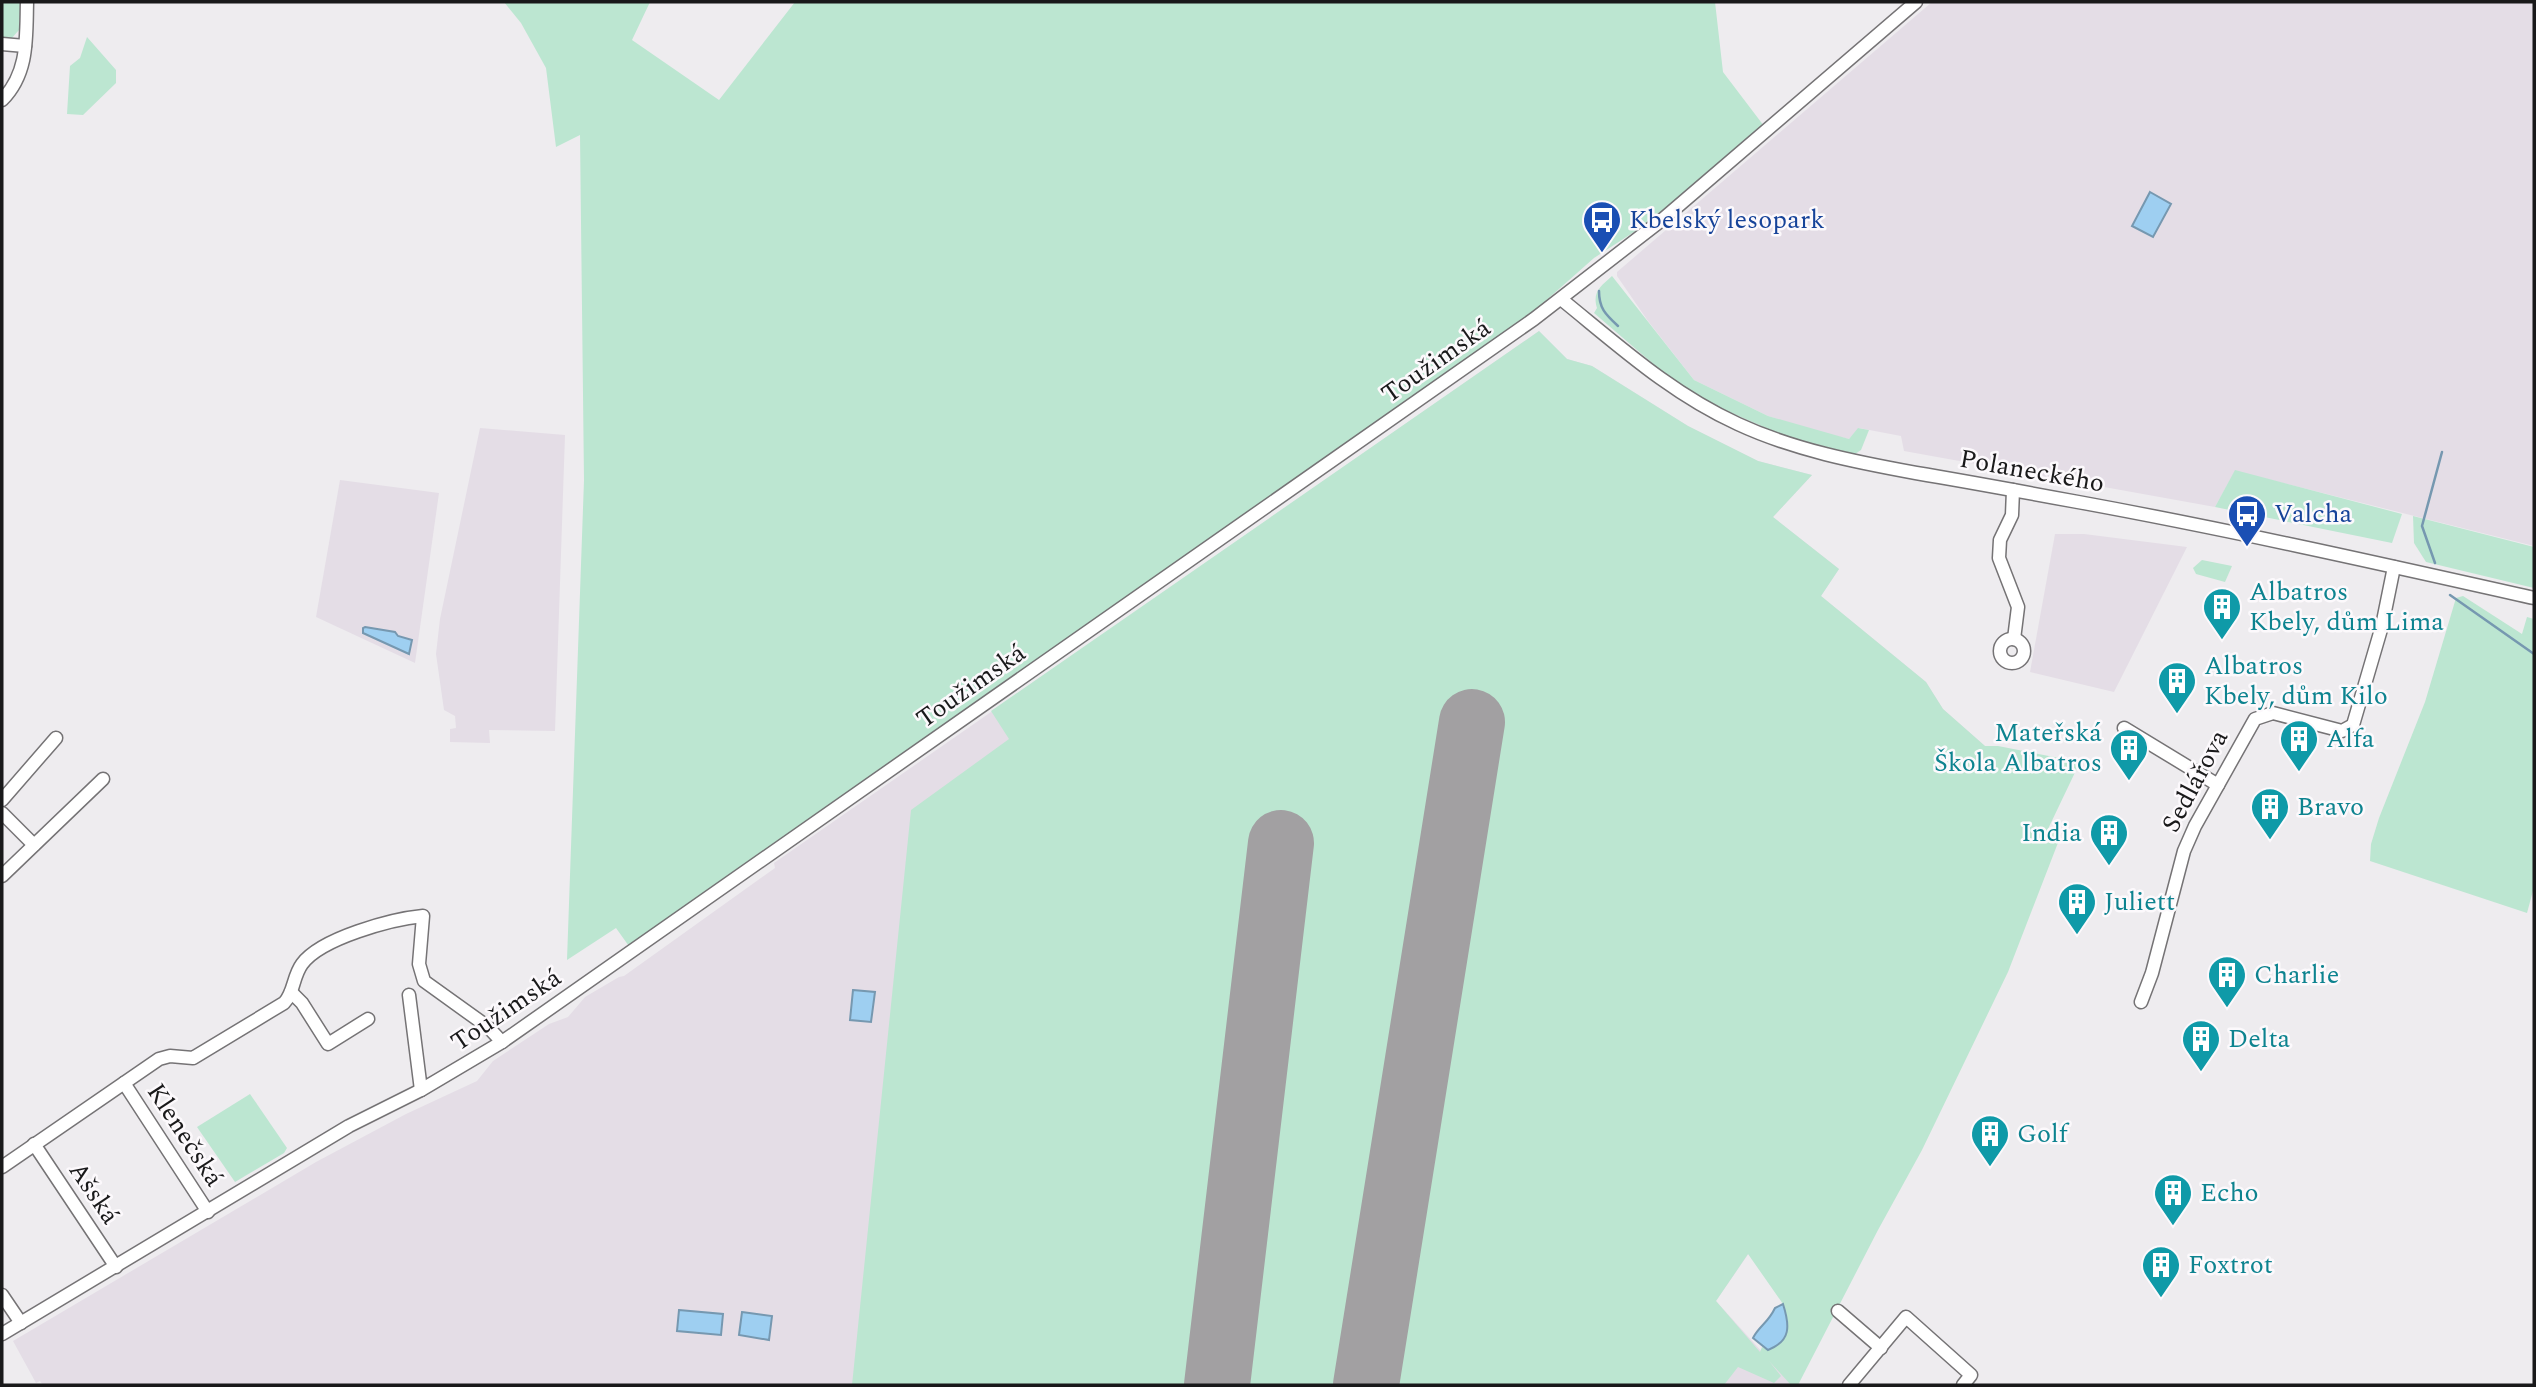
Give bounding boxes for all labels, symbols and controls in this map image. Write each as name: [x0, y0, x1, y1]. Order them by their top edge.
bus stop icon: Kbelský lesopark: [1581, 199, 1623, 254]
place label: Kbelský lesopark: [1629, 200, 1825, 240]
street label: Toužimská: [1373, 308, 1499, 414]
street label: Polaneckého: [1956, 439, 2108, 503]
bus stop icon: Valcha: [2226, 493, 2268, 548]
place label: Valcha: [2274, 494, 2353, 534]
place label: Albatros Kbely, dům Lima: [2249, 572, 2444, 642]
building icon: Albatros Kbely, dům Lima: [2201, 586, 2243, 641]
street label: Toužimská: [908, 633, 1034, 739]
place label: Albatros Kbely, dům Kilo: [2204, 646, 2388, 716]
building icon: Albatros Kbely, dům Kilo: [2156, 660, 2198, 715]
place label: Mateřská Škola Albatros: [1934, 713, 2102, 783]
building icon: Alfa: [2278, 718, 2320, 773]
place label: Alfa: [2326, 719, 2375, 759]
street label: Sedlářova: [2151, 722, 2239, 840]
building icon: Mateřská Škola Albatros: [2108, 727, 2150, 782]
building icon: Bravo: [2249, 786, 2291, 841]
place label: Bravo: [2297, 787, 2364, 827]
building icon: India: [2088, 812, 2130, 867]
place label: India: [2021, 813, 2082, 853]
building icon: Juliett: [2056, 881, 2098, 936]
place label: Juliett: [2104, 882, 2175, 922]
building icon: Charlie: [2206, 954, 2248, 1009]
place label: Charlie: [2254, 955, 2339, 995]
street label: Toužimská: [443, 958, 570, 1062]
building icon: Delta: [2180, 1018, 2222, 1073]
place label: Delta: [2228, 1019, 2291, 1059]
street label: Klenečská: [136, 1075, 234, 1195]
building icon: Golf: [1969, 1113, 2011, 1168]
place label: Golf: [2017, 1114, 2070, 1154]
street label: Ašská: [58, 1154, 130, 1233]
building icon: Echo: [2152, 1172, 2194, 1227]
place label: Echo: [2200, 1173, 2259, 1213]
building icon: Foxtrot: [2140, 1244, 2182, 1299]
place label: Foxtrot: [2188, 1245, 2273, 1285]

